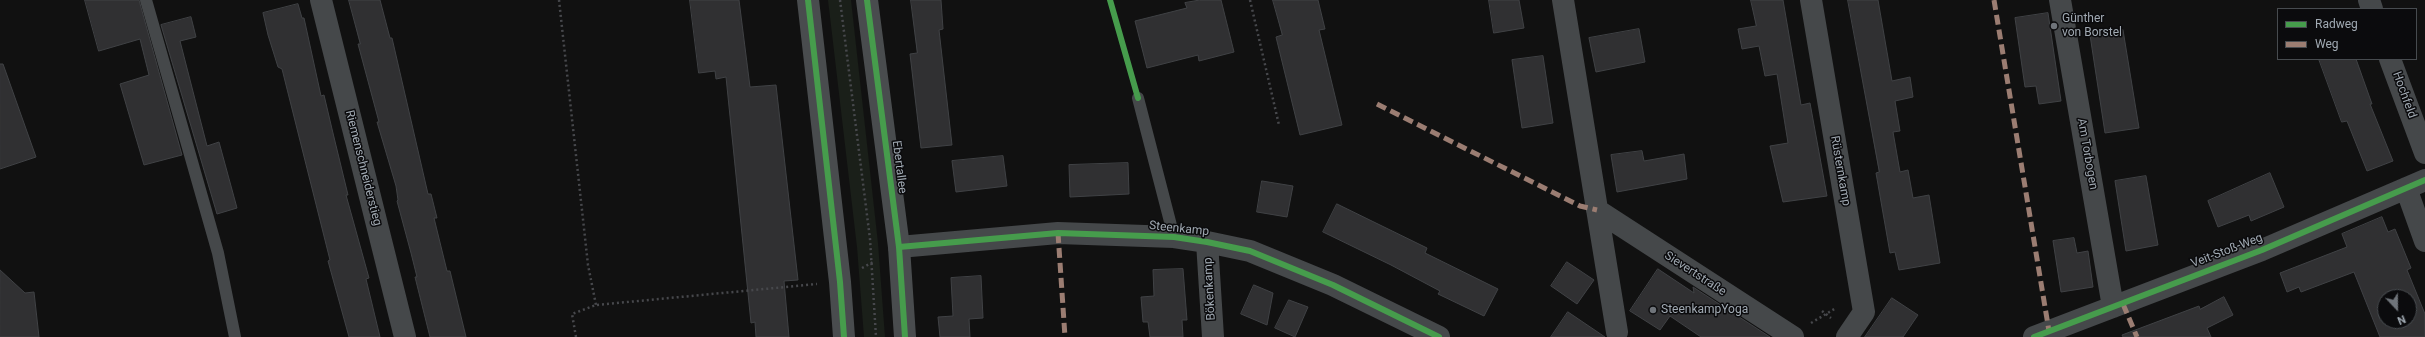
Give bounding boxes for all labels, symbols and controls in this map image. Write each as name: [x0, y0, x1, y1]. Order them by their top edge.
legend: [2277, 8, 2417, 60]
place label: Günther von Borstel: [2062, 12, 2122, 40]
text: Radweg: [2315, 17, 2358, 31]
marker: Günther von Borstel: [2049, 21, 2059, 31]
text: Weg: [2315, 37, 2339, 51]
street label: Hochfeld: [2389, 70, 2419, 120]
street label: Riemenschneiderstieg: [342, 109, 384, 227]
street label: Am Torbogen: [2074, 117, 2100, 191]
street label: Rüsternkamp: [1827, 135, 1853, 207]
street label: Ebertallee: [889, 140, 909, 194]
street label: Steenkamp: [1148, 219, 1210, 239]
street label: Veit-Stoß-Weg: [2189, 231, 2265, 271]
street label: Sievertstraße: [1661, 249, 1729, 299]
street label: Bökenkamp: [1201, 257, 1219, 321]
north arrow: [2377, 289, 2417, 329]
place label: SteenkampYoga: [1661, 303, 1748, 317]
marker: SteenkampYoga: [1648, 305, 1658, 315]
text: N: [2395, 312, 2407, 327]

